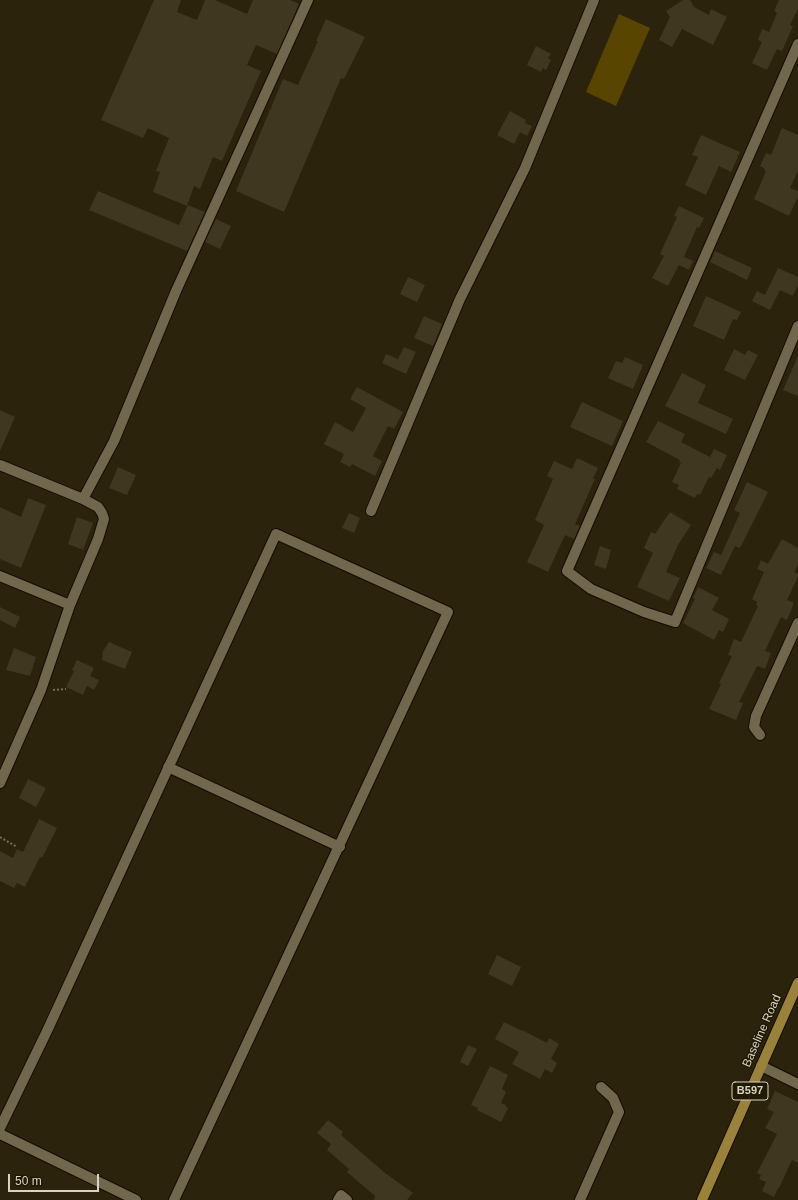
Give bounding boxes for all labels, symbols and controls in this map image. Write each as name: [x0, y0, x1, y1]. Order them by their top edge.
street label: Baseline Road: [740, 992, 784, 1070]
road number: B597: [732, 1082, 768, 1100]
scale bar: [10, 1166, 101, 1192]
text: 50 m: [15, 1174, 42, 1188]

